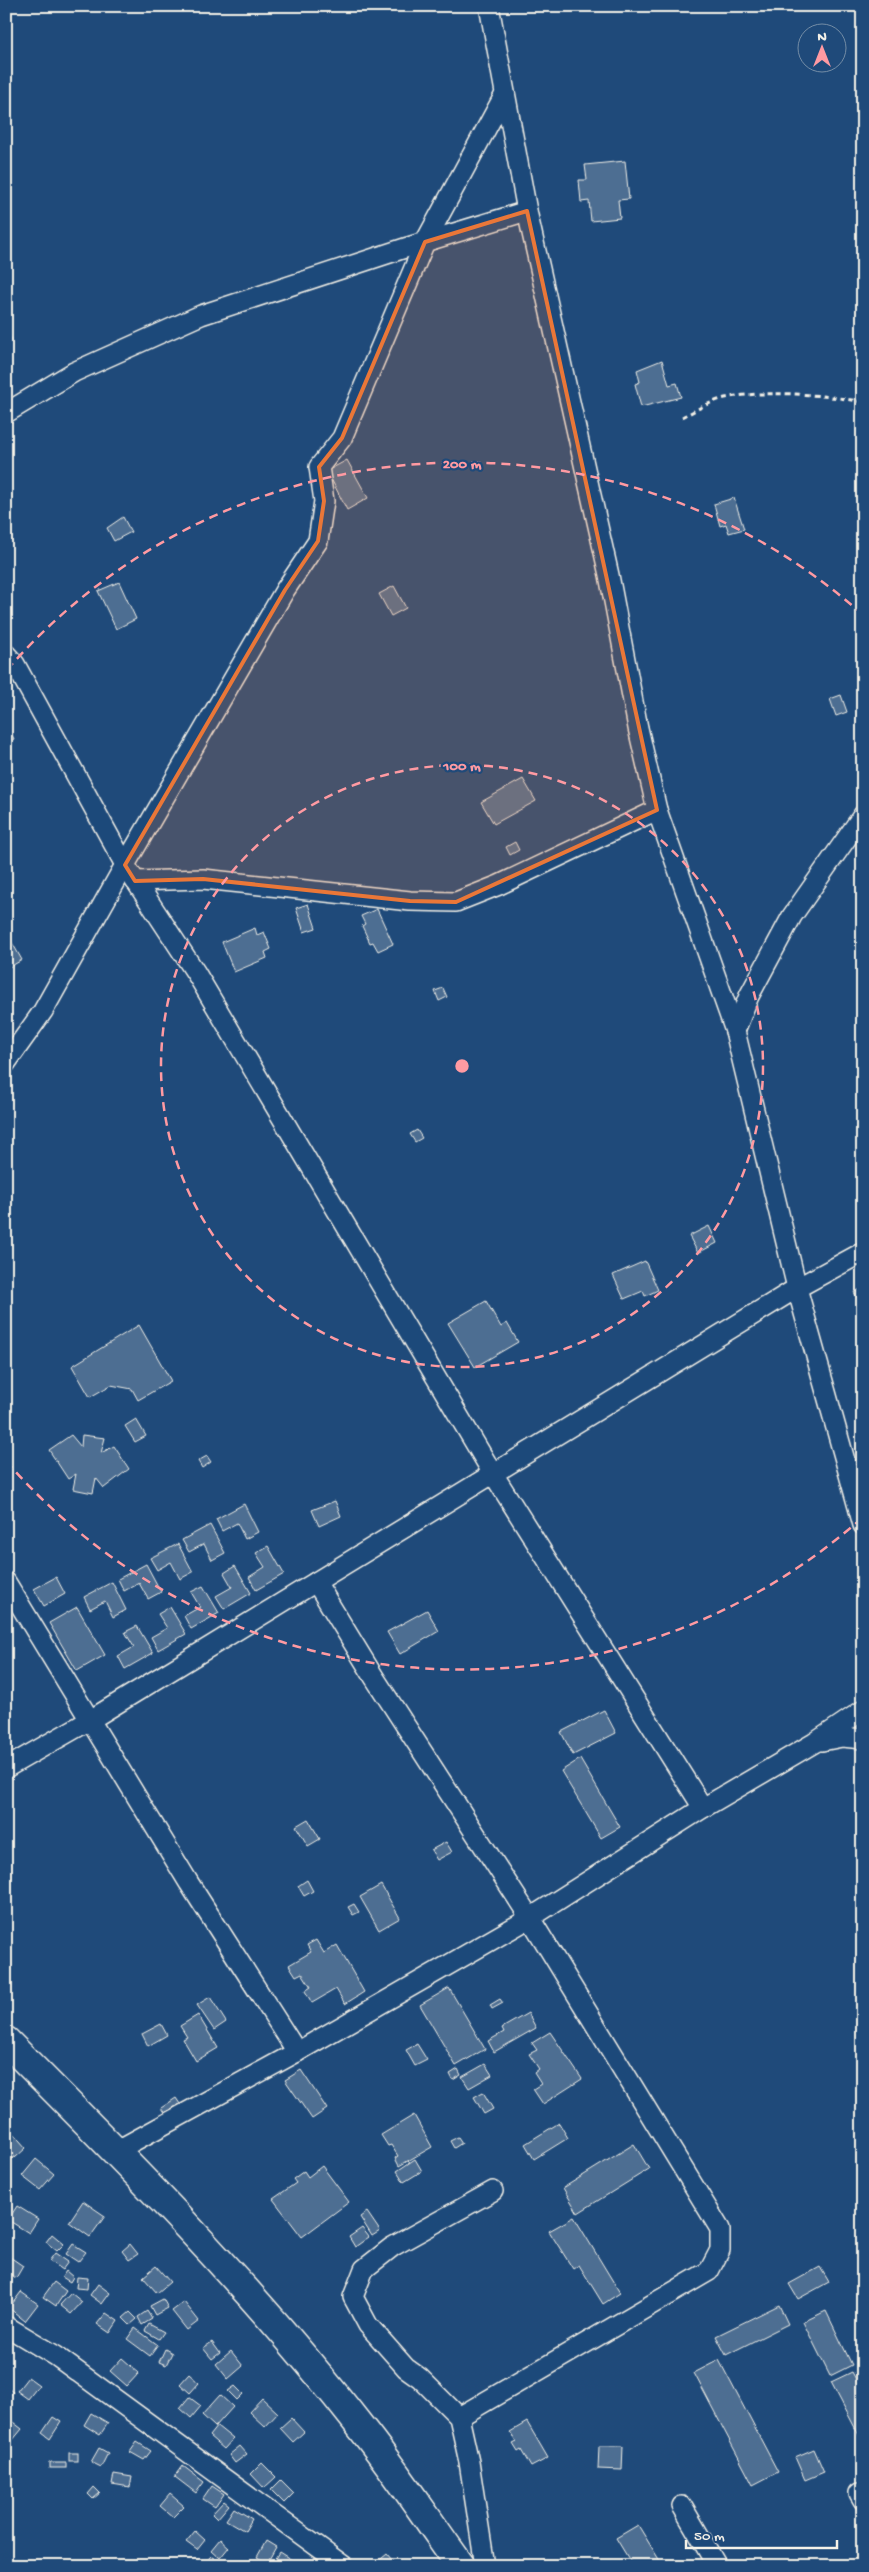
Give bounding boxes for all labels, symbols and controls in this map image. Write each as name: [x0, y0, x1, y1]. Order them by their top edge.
north arrow: [796, 22, 846, 72]
text: N: [817, 29, 827, 46]
text: 200 m: [443, 456, 482, 474]
text: 100 m: [442, 758, 481, 776]
centre of rings: [453, 1057, 471, 1075]
scale bar: [686, 2517, 838, 2549]
text: 50 m: [694, 2528, 725, 2546]

